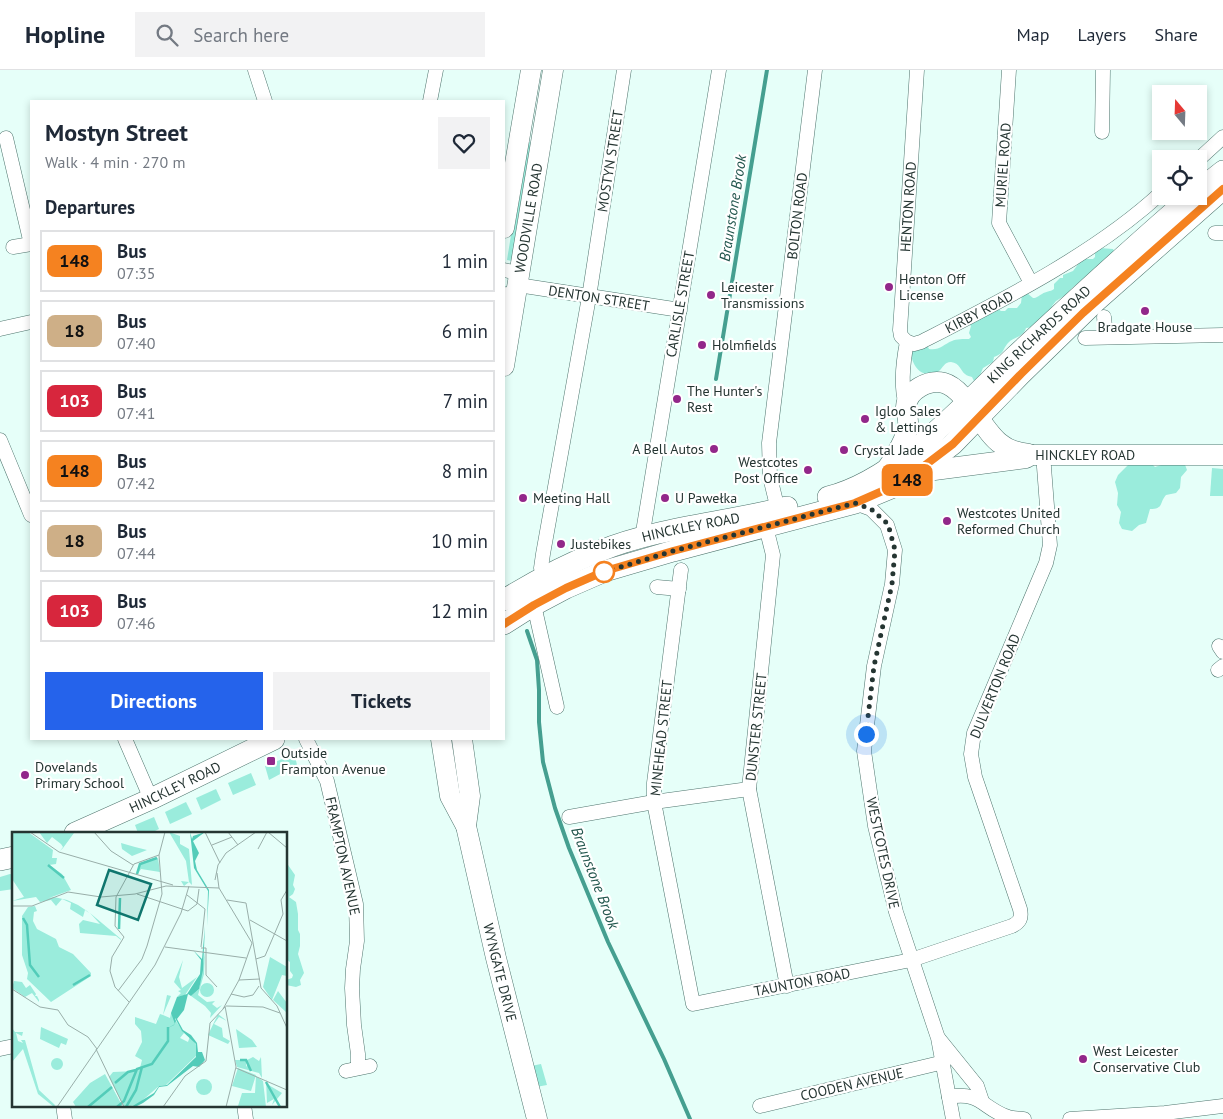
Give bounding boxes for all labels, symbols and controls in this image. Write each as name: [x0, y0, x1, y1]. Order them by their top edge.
search box: [135, 12, 485, 57]
text: Hopline: [25, 19, 105, 50]
icon: search: [153, 21, 181, 49]
text: Search here: [193, 23, 289, 47]
text: Map: [1017, 23, 1049, 46]
text: Layers: [1077, 23, 1126, 46]
text: Share: [1154, 23, 1198, 46]
north arrow: [1152, 85, 1208, 140]
map controls: [1152, 85, 1207, 205]
street label: MOSTYN STREET: [593, 109, 627, 213]
text: Mostyn Street: [45, 117, 188, 148]
button: heart: [438, 117, 490, 169]
street label: MURIEL ROAD: [991, 122, 1015, 208]
button: locate: [1152, 150, 1207, 205]
text: Walk · 4 min · 270 m: [45, 152, 185, 172]
water label: Braunstone Brook: [715, 152, 751, 263]
street label: HENTON ROAD: [896, 161, 920, 253]
street label: WOODVILLE ROAD: [511, 162, 546, 274]
street label: BOLTON ROAD: [783, 172, 811, 260]
text: Departures: [45, 195, 135, 219]
text: Bus: [117, 239, 146, 263]
text: 148: [59, 249, 90, 272]
text: 1 min: [442, 249, 488, 273]
street label: CARLISLE STREET: [662, 249, 698, 359]
text: 07:35: [117, 263, 155, 283]
place label: Henton Off License: [899, 270, 966, 304]
place label: Leicester Transmissions: [721, 278, 804, 312]
street label: DENTON STREET: [547, 281, 651, 315]
marker: Henton Off License: [883, 281, 895, 293]
street label: KING RICHARDS ROAD: [983, 281, 1095, 387]
street label: KIRBY ROAD: [942, 286, 1016, 337]
marker: Leicester Transmissions: [705, 289, 717, 301]
marker: Bradgate House: [1139, 305, 1151, 317]
text: Bus: [117, 309, 146, 333]
place label: Bradgate House: [1098, 318, 1192, 336]
text: 18: [64, 319, 85, 342]
text: 6 min: [442, 319, 488, 343]
text: 07:40: [117, 333, 155, 353]
place label: Holmfields: [712, 336, 777, 354]
marker: Holmfields: [696, 339, 708, 351]
text: Bus: [117, 379, 146, 403]
place label: The Hunter's Rest: [687, 382, 763, 416]
text: 103: [59, 389, 90, 412]
text: 7 min: [443, 389, 488, 413]
marker: The Hunter's Rest: [671, 393, 683, 405]
place label: Igloo Sales & Lettings: [875, 402, 941, 436]
text: 07:41: [117, 403, 155, 423]
marker: Igloo Sales & Lettings: [859, 413, 871, 425]
place label: A Bell Autos: [632, 440, 704, 458]
place label: Crystal Jade: [854, 441, 924, 459]
marker: A Bell Autos: [708, 443, 720, 455]
marker: Crystal Jade: [838, 444, 850, 456]
street label: HINCKLEY ROAD: [1035, 446, 1135, 464]
text: Bus: [117, 449, 146, 473]
place label: Westcotes Post Office: [734, 453, 798, 487]
text: 148: [59, 459, 90, 482]
text: 8 min: [442, 459, 488, 483]
marker: Westcotes Post Office: [802, 464, 814, 476]
line badge: 148: [878, 464, 936, 496]
text: 148: [892, 468, 922, 491]
text: 07:42: [117, 473, 155, 493]
place label: Meeting Hall: [533, 489, 610, 507]
place label: U Pawełka: [675, 489, 737, 507]
marker: Meeting Hall: [517, 492, 529, 504]
marker: U Pawełka: [659, 492, 671, 504]
place label: Westcotes United Reformed Church: [957, 504, 1060, 538]
street label: HINCKLEY ROAD: [640, 508, 741, 546]
marker: Westcotes United Reformed Church: [941, 515, 953, 527]
text: Bus: [117, 519, 146, 543]
text: 18: [64, 529, 85, 552]
text: 10 min: [431, 529, 488, 553]
place label: Justebikes: [570, 535, 631, 553]
marker: Justebikes: [555, 538, 567, 550]
text: 07:44: [117, 543, 155, 563]
unlabelled marker: [593, 561, 615, 583]
text: Bus: [117, 589, 146, 613]
text: 103: [59, 599, 90, 622]
text: 12 min: [431, 599, 488, 623]
text: 07:46: [117, 613, 155, 633]
street label: DULVERTON ROAD: [966, 631, 1024, 741]
button: Directions: [45, 672, 263, 730]
button: Tickets: [273, 672, 490, 730]
street label: DUNSTER STREET: [741, 672, 771, 782]
street label: MINEHEAD STREET: [646, 679, 676, 797]
your location: [854, 722, 879, 747]
place label: Outside Frampton Avenue: [281, 744, 386, 778]
marker: Outside Frampton Avenue: [265, 755, 277, 767]
street label: HINCKLEY ROAD: [126, 757, 224, 817]
place label: Dovelands Primary School: [35, 758, 124, 792]
marker: Dovelands Primary School: [19, 769, 31, 781]
street label: FRAMPTON AVENUE: [322, 795, 364, 917]
street label: WESTCOTES DRIVE: [862, 796, 904, 910]
water label: Braunstone Brook: [567, 824, 624, 933]
inset map: [12, 832, 288, 1106]
street label: WYNGATE DRIVE: [479, 921, 521, 1024]
street label: TAUNTON ROAD: [752, 964, 852, 1000]
place label: West Leicester Conservative Club: [1093, 1042, 1200, 1076]
marker: West Leicester Conservative Club: [1077, 1053, 1089, 1065]
street label: COODEN AVENUE: [799, 1063, 905, 1105]

